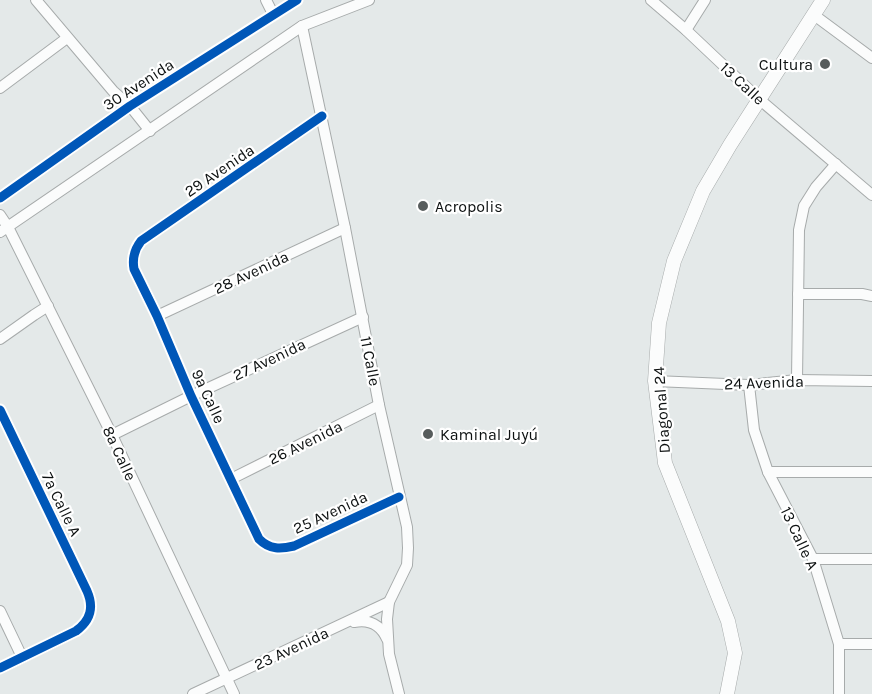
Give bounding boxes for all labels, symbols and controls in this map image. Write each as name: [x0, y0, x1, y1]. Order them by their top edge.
street label: 30 Avenida: [99, 55, 177, 114]
place label: Cultura: [759, 55, 813, 74]
marker: Cultura: [818, 57, 832, 71]
street label: 13 Calle: [716, 58, 769, 109]
street label: 29 Avenida: [181, 140, 258, 201]
place label: Acropolis: [435, 197, 503, 216]
marker: Acropolis: [416, 199, 430, 213]
street label: 28 Avenida: [211, 247, 292, 298]
street label: 27 Avenida: [230, 334, 309, 385]
street label: 11 Calle: [356, 335, 385, 388]
street label: 9a Calle: [188, 366, 229, 426]
street label: Diagonal 24: [649, 366, 674, 454]
street label: 24 Avenida: [724, 372, 804, 393]
street label: 26 Avenida: [265, 416, 345, 469]
street label: 8a Calle: [99, 423, 140, 484]
place label: Kaminal Juyú: [440, 425, 538, 444]
marker: Kaminal Juyú: [421, 427, 435, 441]
street label: 7a Calle A: [38, 469, 85, 539]
street label: 25 Avenida: [290, 487, 370, 538]
street label: 13 Calle A: [777, 504, 822, 573]
street label: 23 Avenida: [251, 623, 332, 674]

